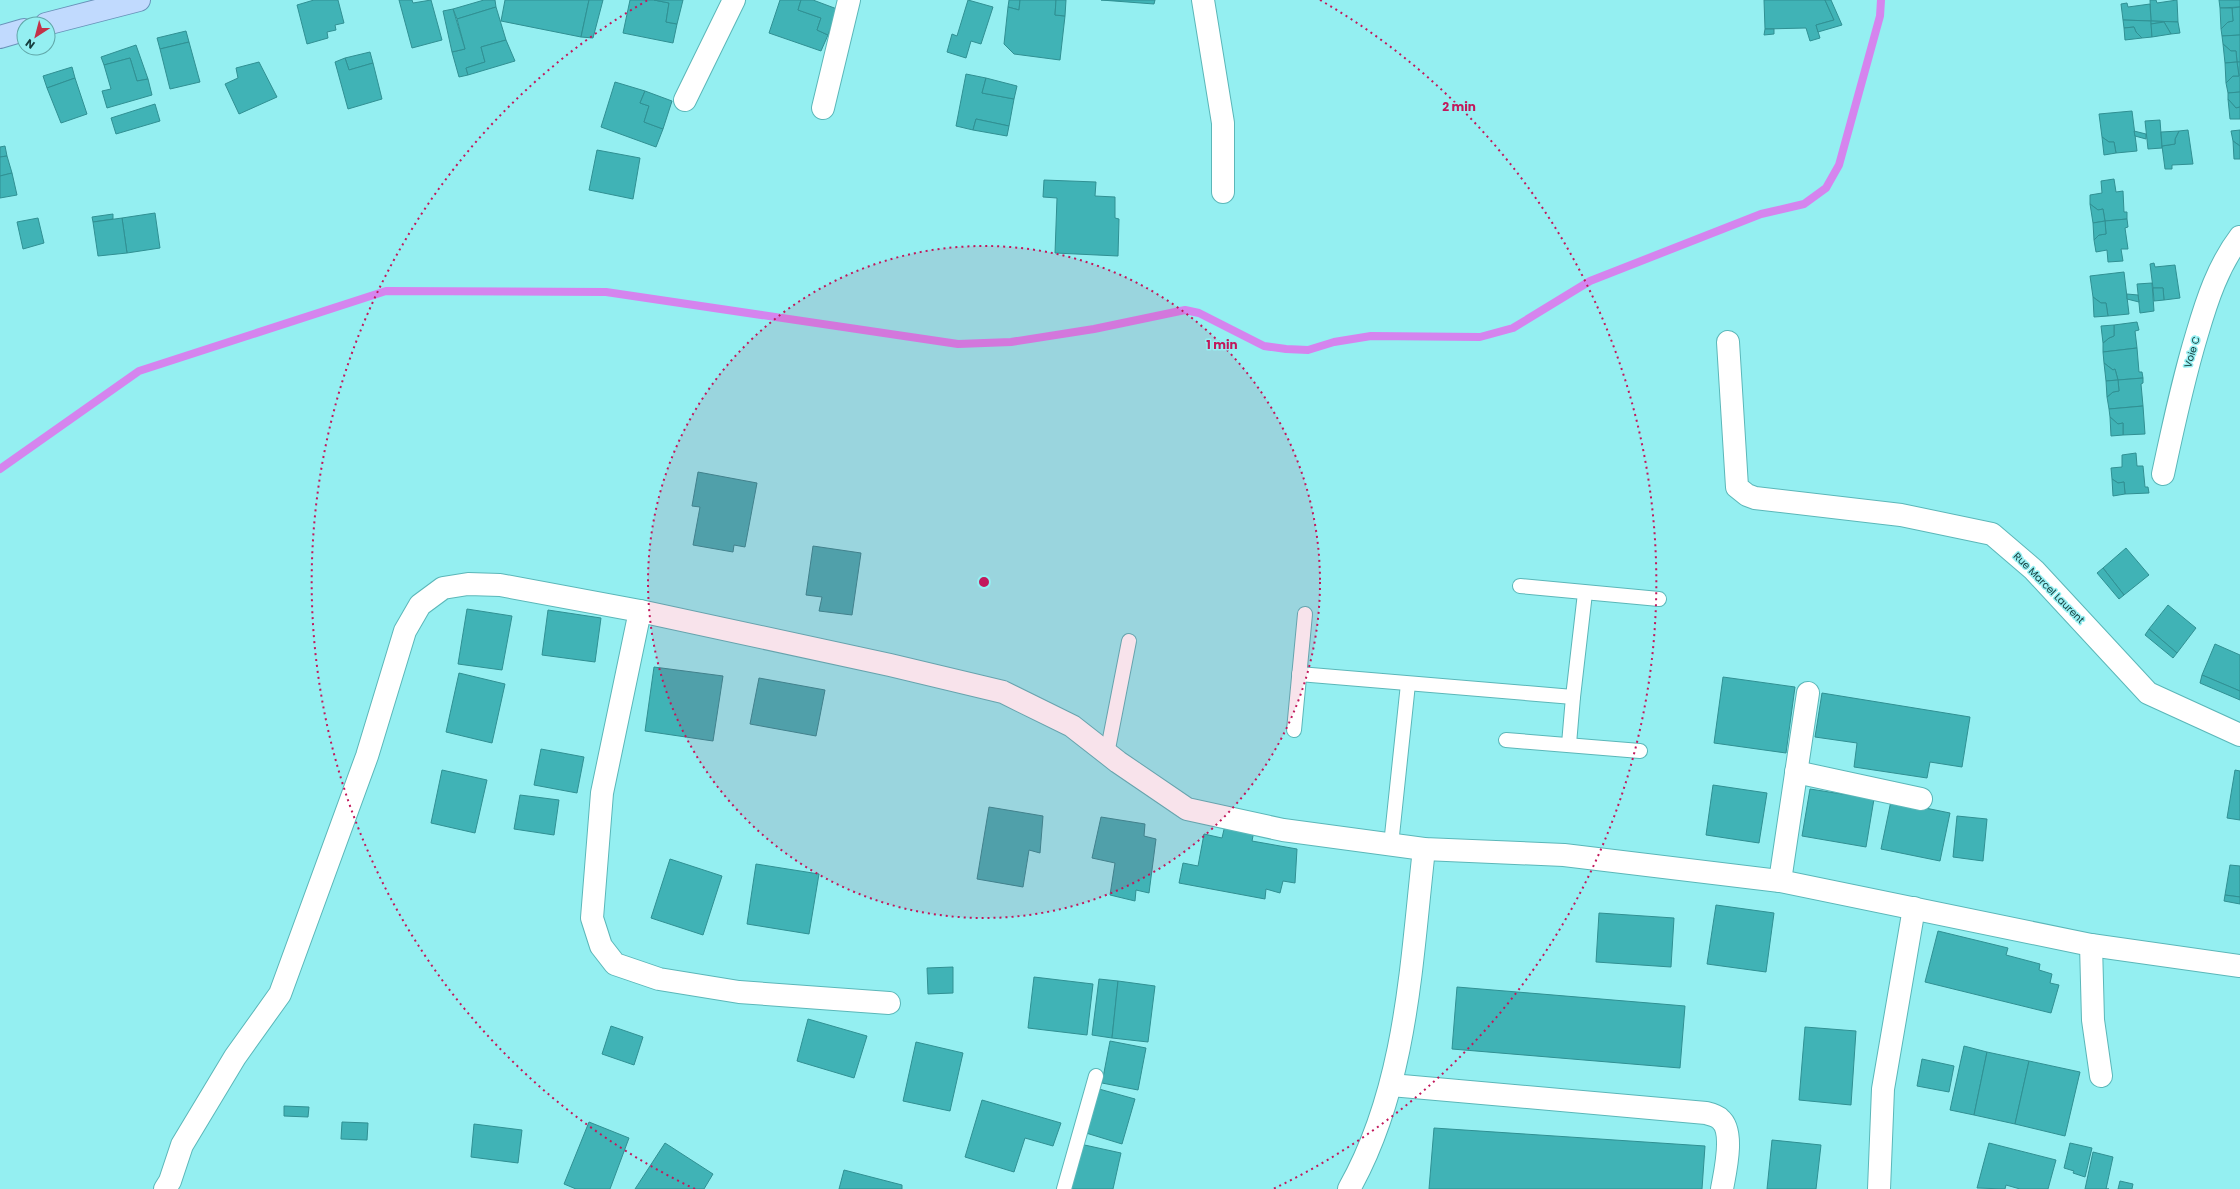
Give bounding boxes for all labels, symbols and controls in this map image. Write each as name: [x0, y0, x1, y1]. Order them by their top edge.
north arrow: [16, 16, 56, 56]
text: N: [22, 35, 38, 53]
text: 2 min: [1442, 98, 1476, 115]
street label: Voie C: [2180, 334, 2204, 370]
text: 1 min: [1206, 336, 1238, 353]
street label: Rue Marcel Laurent: [2010, 549, 2088, 627]
centre of rings: [977, 575, 991, 589]

